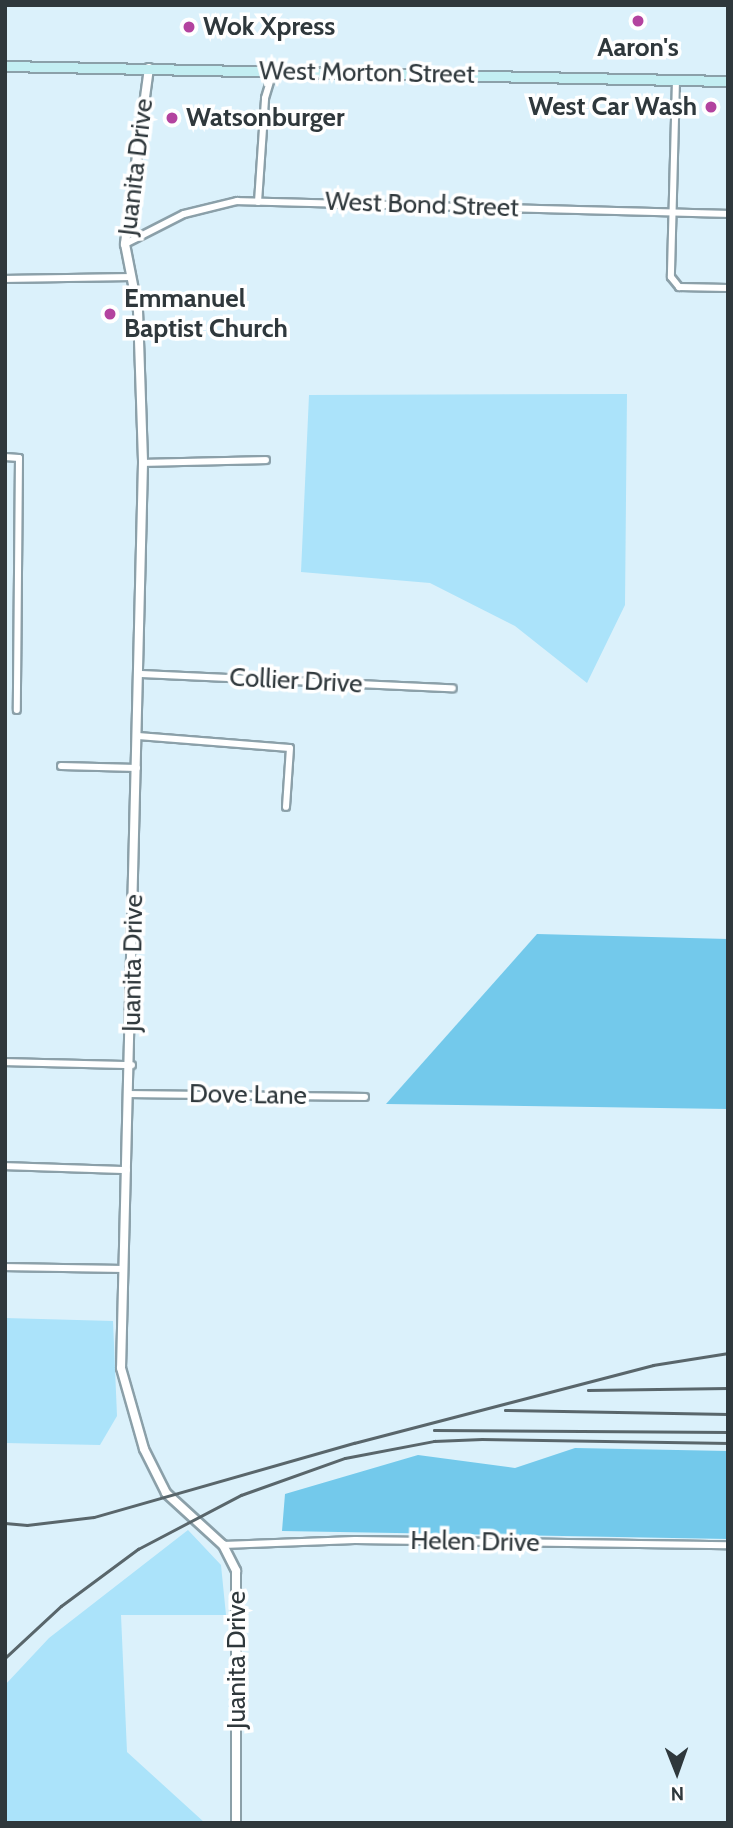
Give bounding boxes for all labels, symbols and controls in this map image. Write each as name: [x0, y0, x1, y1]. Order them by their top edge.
place label: Wok Xpress: [203, 11, 335, 43]
marker: Aaron's: [630, 13, 646, 29]
marker: Wok Xpress: [181, 19, 197, 35]
place label: Aaron's: [597, 32, 679, 64]
street label: West Morton Street: [259, 56, 475, 90]
place label: West Car Wash: [528, 91, 697, 123]
street label: Juanita Drive: [112, 97, 160, 237]
marker: West Car Wash: [703, 99, 719, 115]
place label: Watsonburger: [186, 102, 345, 134]
marker: Watsonburger: [164, 110, 180, 126]
street label: West Bond Street: [325, 186, 519, 224]
place label: Emmanuel Baptist Church: [124, 283, 288, 344]
marker: Emmanuel Baptist Church: [102, 306, 118, 322]
street label: Collier Drive: [229, 662, 363, 700]
street label: Juanita Drive: [116, 894, 150, 1032]
street label: Dove Lane: [189, 1078, 307, 1112]
street label: Helen Drive: [410, 1525, 540, 1559]
street label: Juanita Drive: [221, 1591, 253, 1729]
north arrow: [642, 1737, 712, 1807]
text: N: [670, 1782, 684, 1805]

